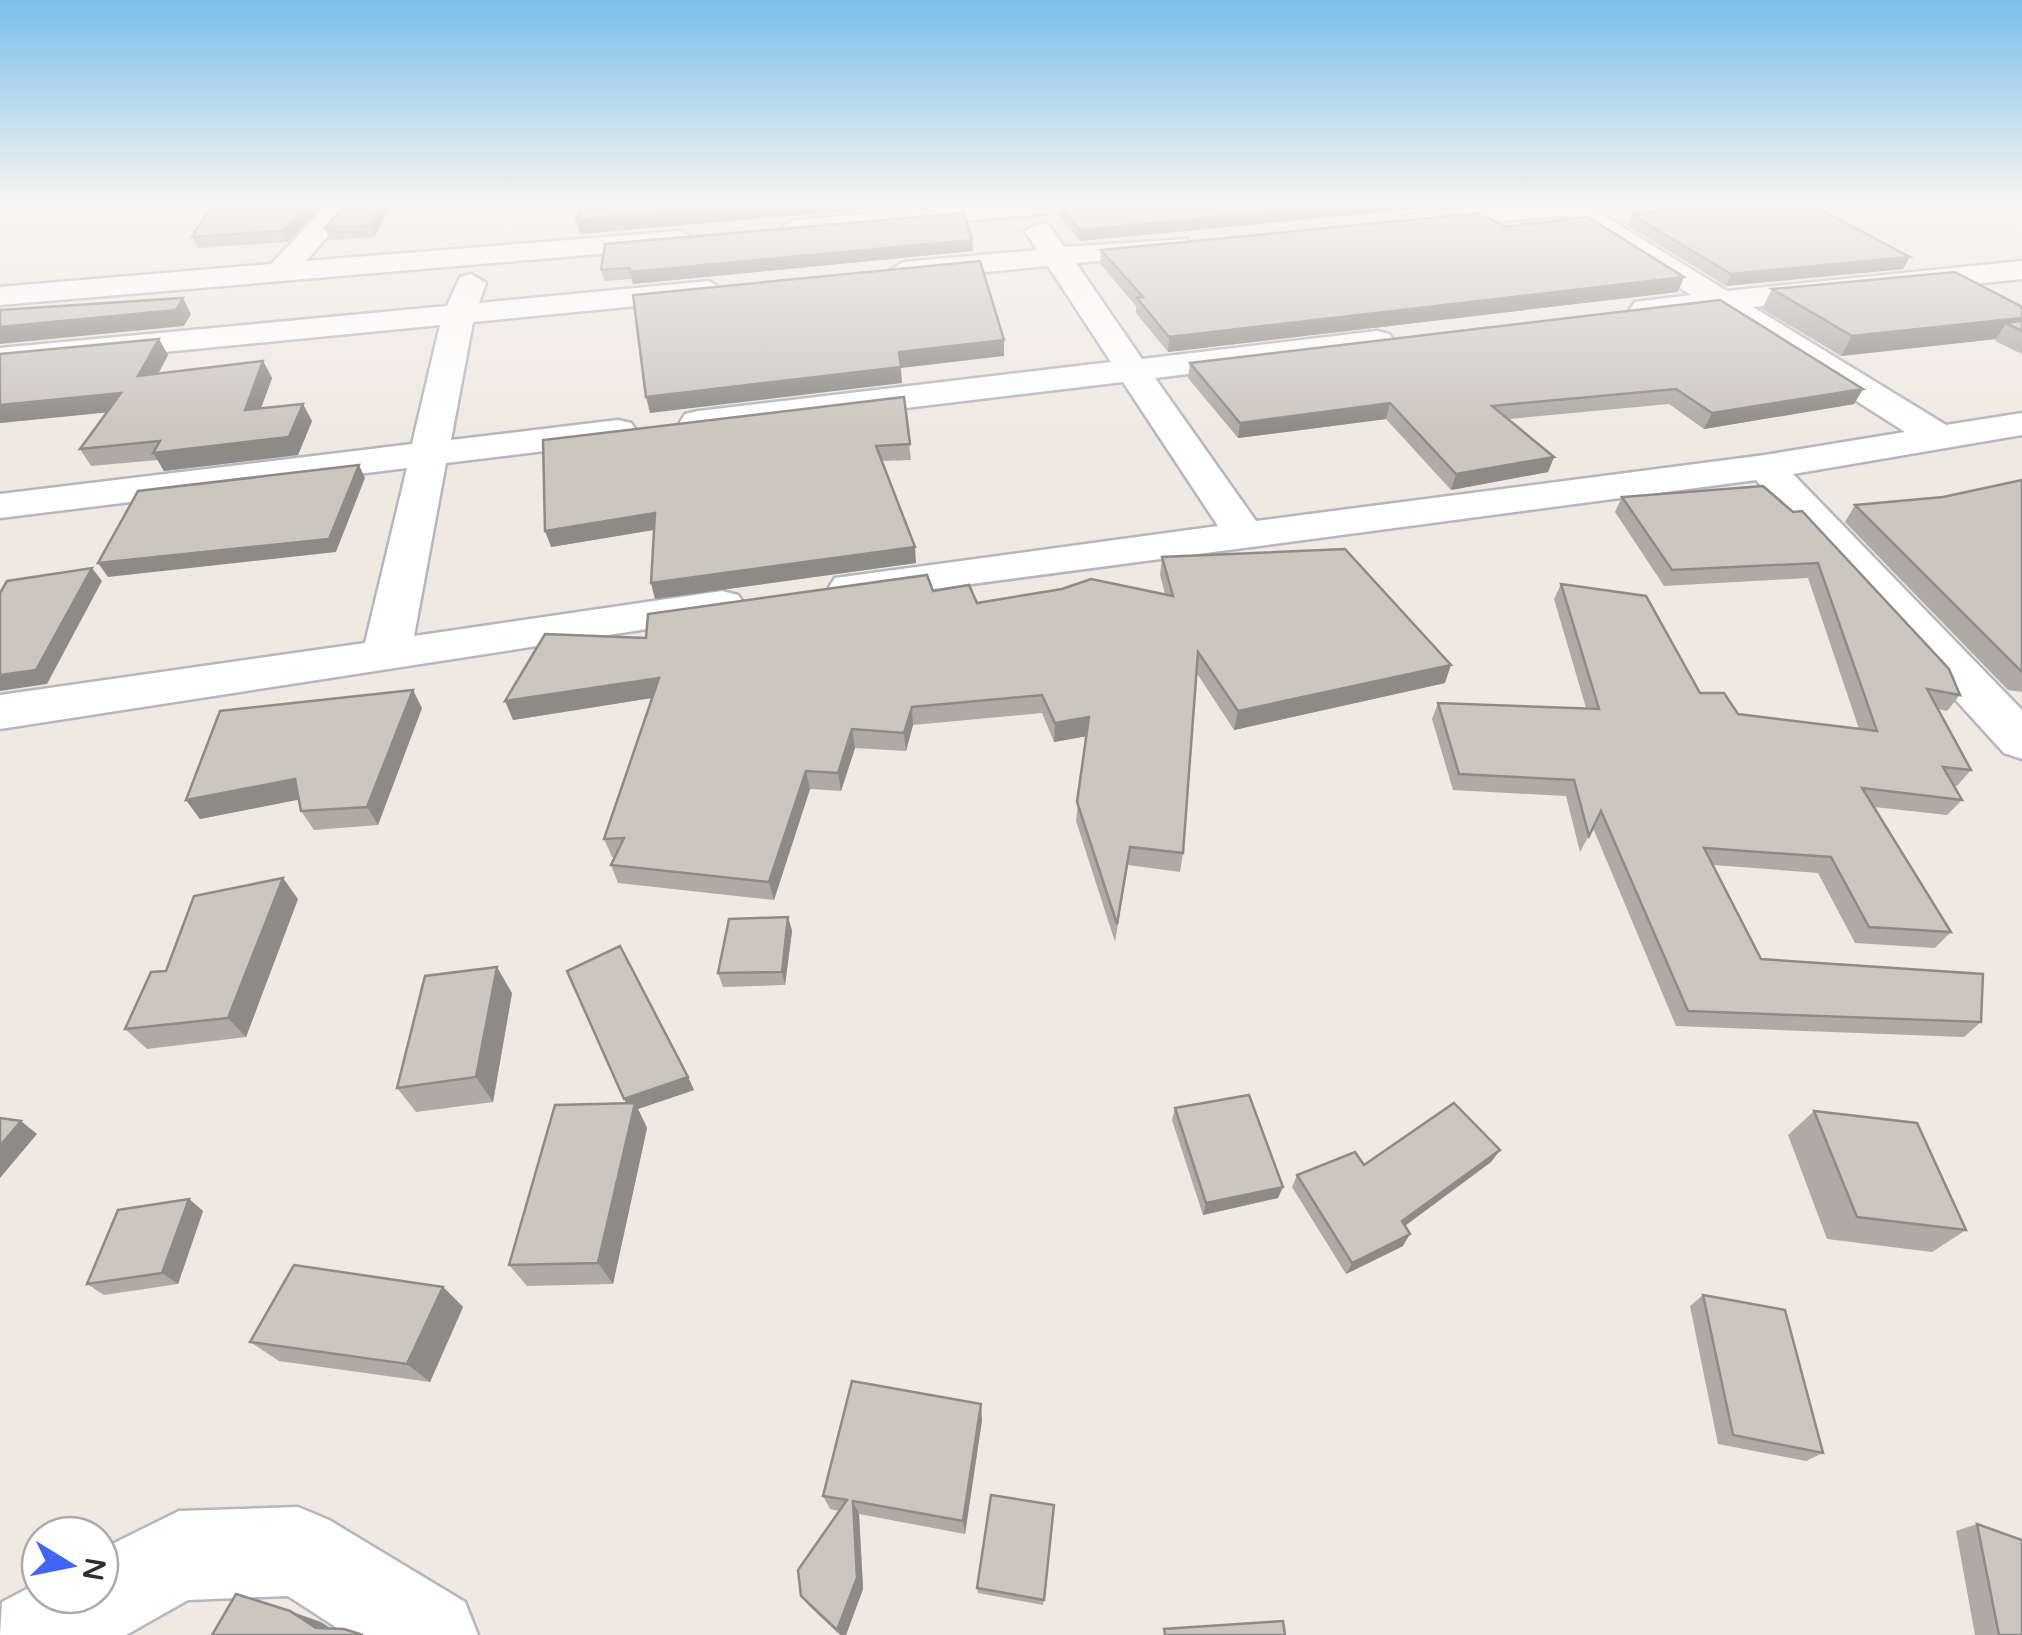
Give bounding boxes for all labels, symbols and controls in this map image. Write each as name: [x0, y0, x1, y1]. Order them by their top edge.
north arrow: [20, 1515, 120, 1615]
text: N: [75, 1555, 112, 1583]

